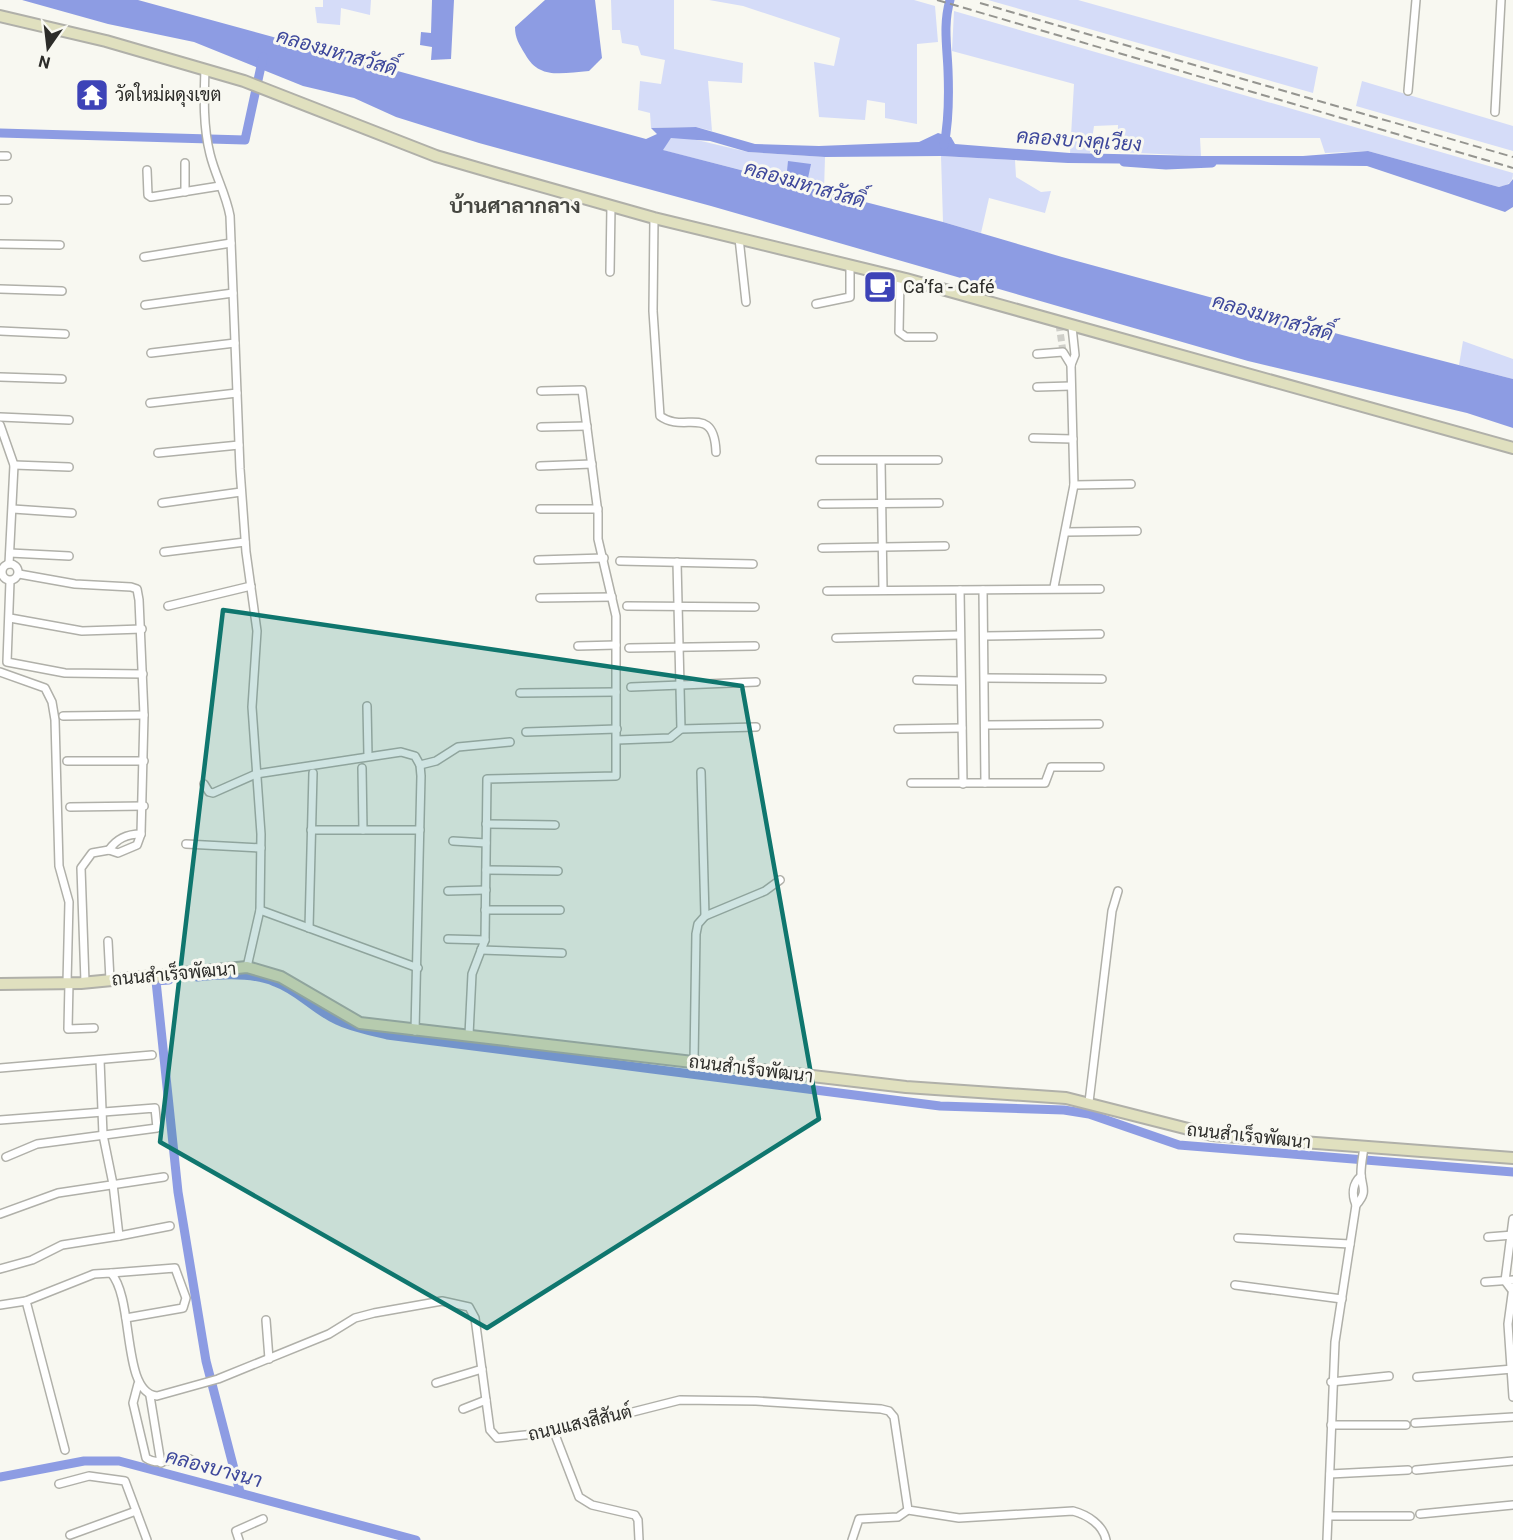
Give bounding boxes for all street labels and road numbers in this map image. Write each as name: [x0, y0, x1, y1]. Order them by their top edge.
street label: ถนนสำเร็จพัฒนา: [111, 955, 237, 989]
street label: ถนนสำเร็จพัฒนา: [688, 1047, 815, 1087]
street label: ถนนสำเร็จพัฒนา: [1186, 1116, 1313, 1152]
street label: ถนนแสงสีสันต์: [526, 1398, 634, 1445]

